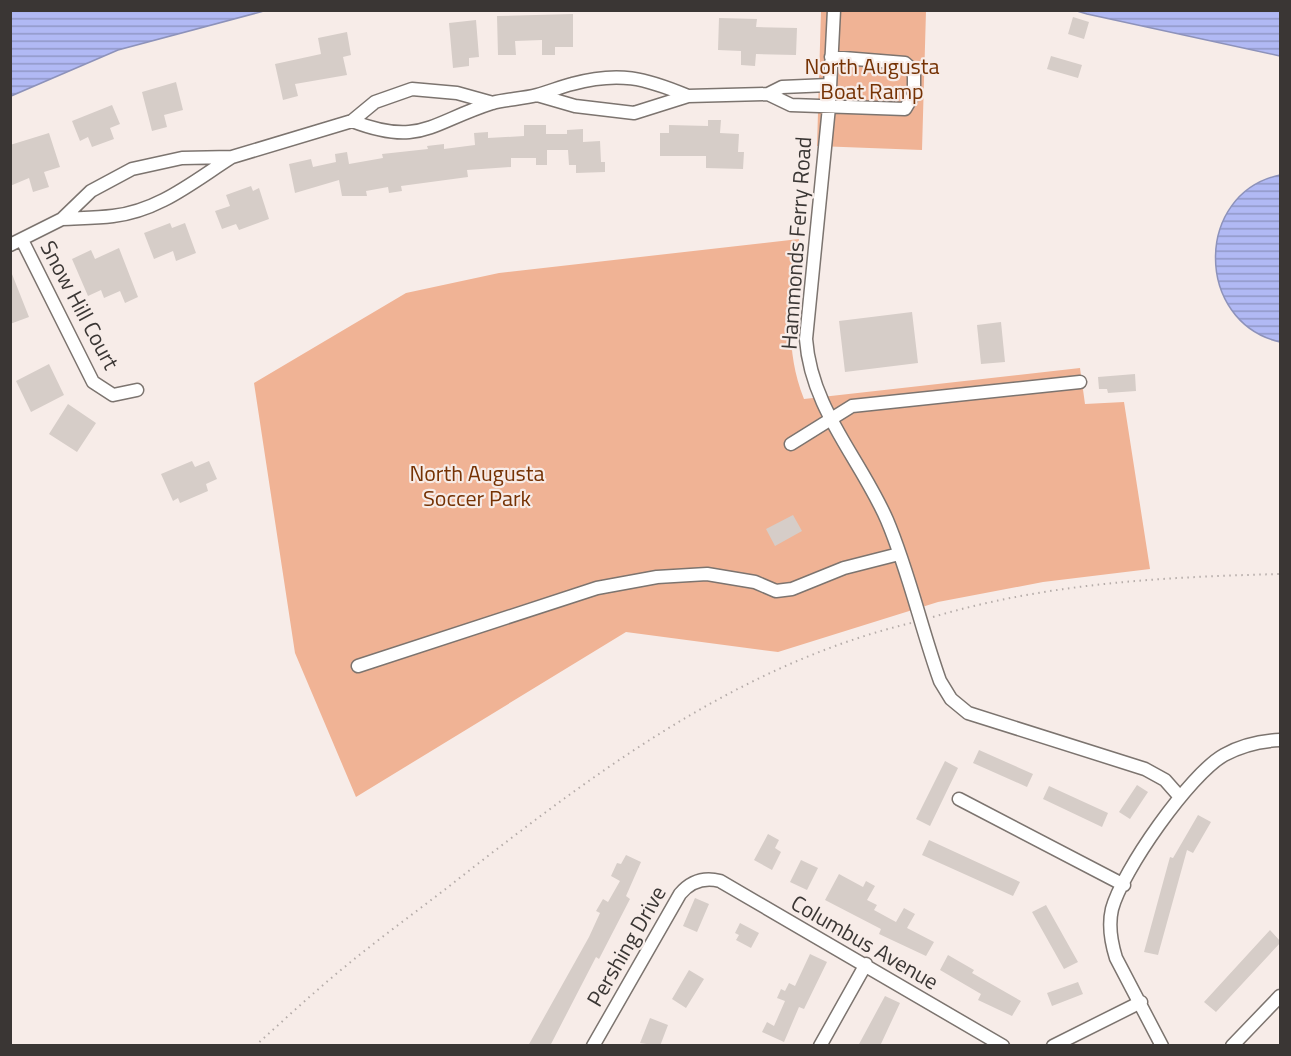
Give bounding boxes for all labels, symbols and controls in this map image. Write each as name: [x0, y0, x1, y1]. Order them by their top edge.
park label: North Augusta Boat Ramp: [804, 49, 940, 108]
street label: Hammonds Ferry Road: [772, 135, 820, 351]
street label: Snow Hill Court: [32, 234, 128, 376]
park label: North Augusta Soccer Park: [409, 456, 545, 515]
street label: Pershing Drive: [578, 879, 674, 1013]
street label: Columbus Avenue: [785, 886, 945, 998]

